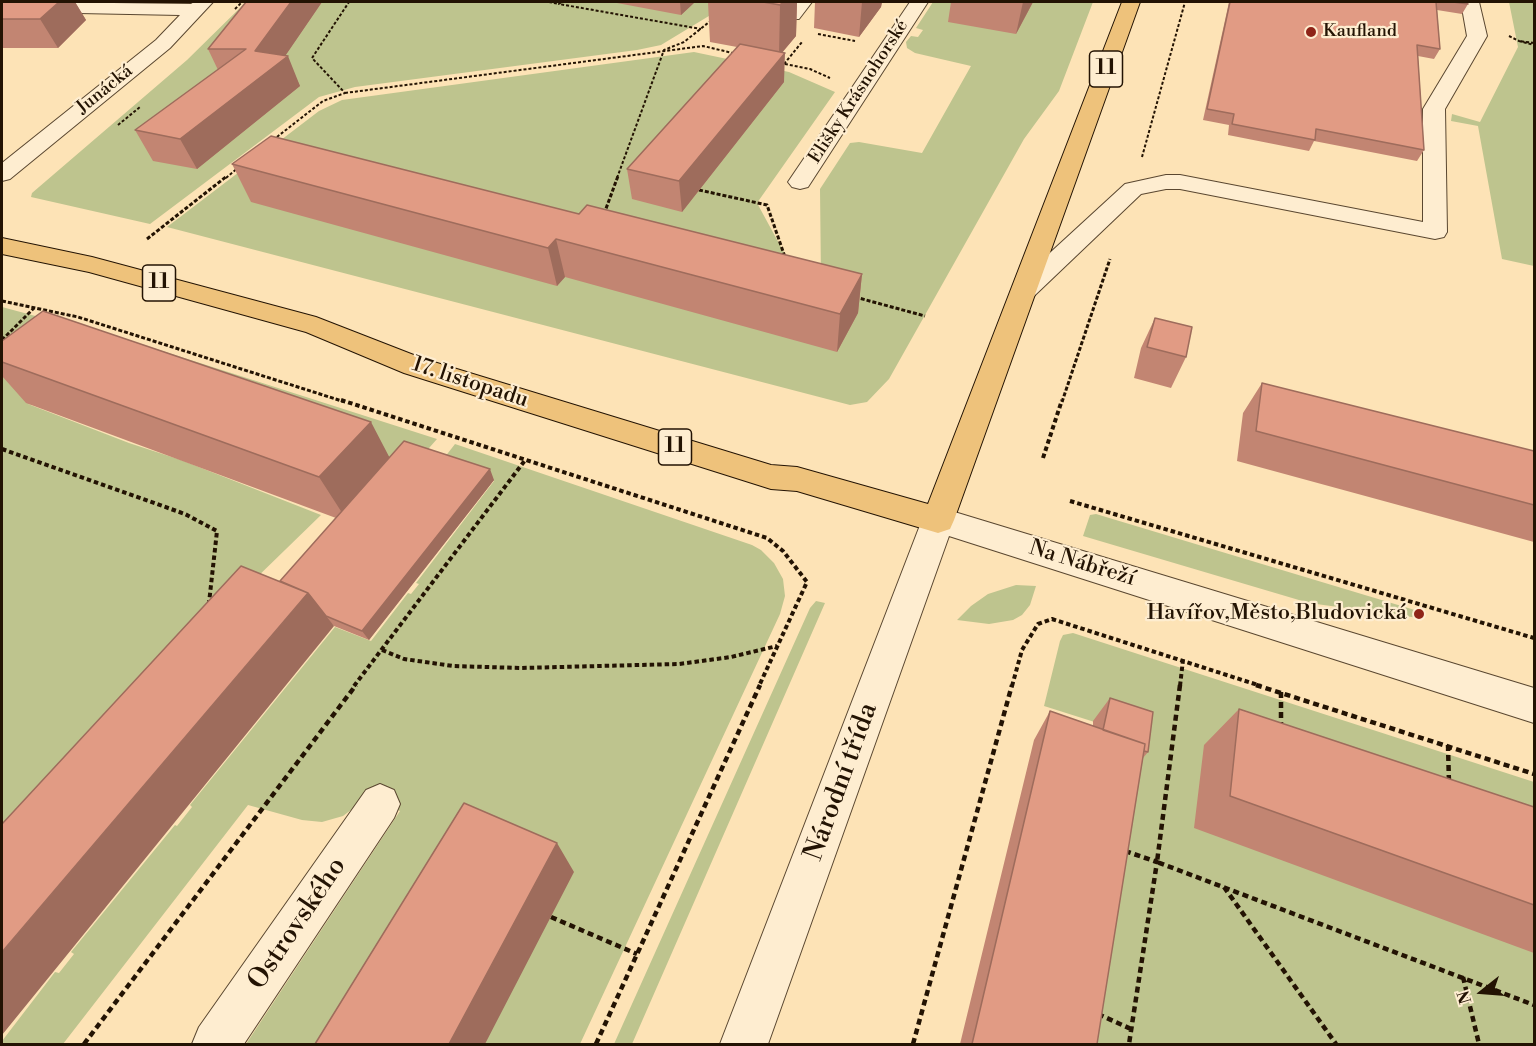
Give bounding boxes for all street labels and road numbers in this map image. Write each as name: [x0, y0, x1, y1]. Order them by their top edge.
street label: Elišky Krásnohorské: [805, 16, 913, 168]
road number: 11: [1090, 51, 1122, 87]
street label: Junácká: [73, 61, 137, 119]
road number: 11: [142, 265, 176, 301]
street label: 17. listopadu: [409, 352, 531, 414]
road number: 11: [658, 429, 692, 465]
street label: Na Nábřeží: [1026, 535, 1138, 593]
street label: Národní třída: [798, 699, 886, 865]
street label: Ostrovského: [242, 852, 354, 996]

